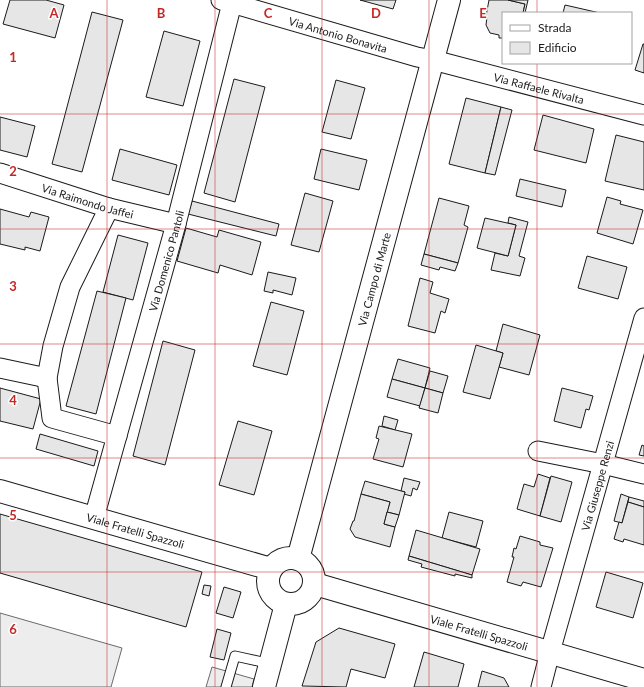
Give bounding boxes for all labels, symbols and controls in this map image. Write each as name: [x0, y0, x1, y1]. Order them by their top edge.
text: A: [48, 5, 59, 21]
text: B: [157, 5, 166, 21]
text: C: [264, 5, 273, 21]
text: D: [371, 5, 381, 21]
text: E: [479, 5, 487, 21]
legend: [502, 12, 632, 64]
street label: Via Antonio Bonavita: [287, 14, 389, 55]
text: Strada: [538, 20, 571, 35]
text: Edificio: [538, 40, 577, 55]
text: 1: [9, 49, 17, 65]
street label: Via Raffaele Rivalta: [492, 70, 586, 106]
text: 2: [9, 163, 17, 179]
street label: Via Raimondo Jaffei: [40, 180, 135, 220]
street label: Via Domenico Pantoli: [145, 209, 186, 313]
street label: Via Campo di Marte: [355, 231, 393, 327]
text: 3: [9, 278, 17, 294]
text: 4: [9, 392, 17, 408]
street label: Via Giuseppe Renzi: [578, 439, 616, 532]
text: 5: [9, 507, 17, 523]
street label: Viale Fratelli Spazzoli: [85, 510, 186, 550]
street label: Viale Fratelli Spazzoli: [429, 611, 530, 652]
text: 6: [9, 621, 17, 637]

